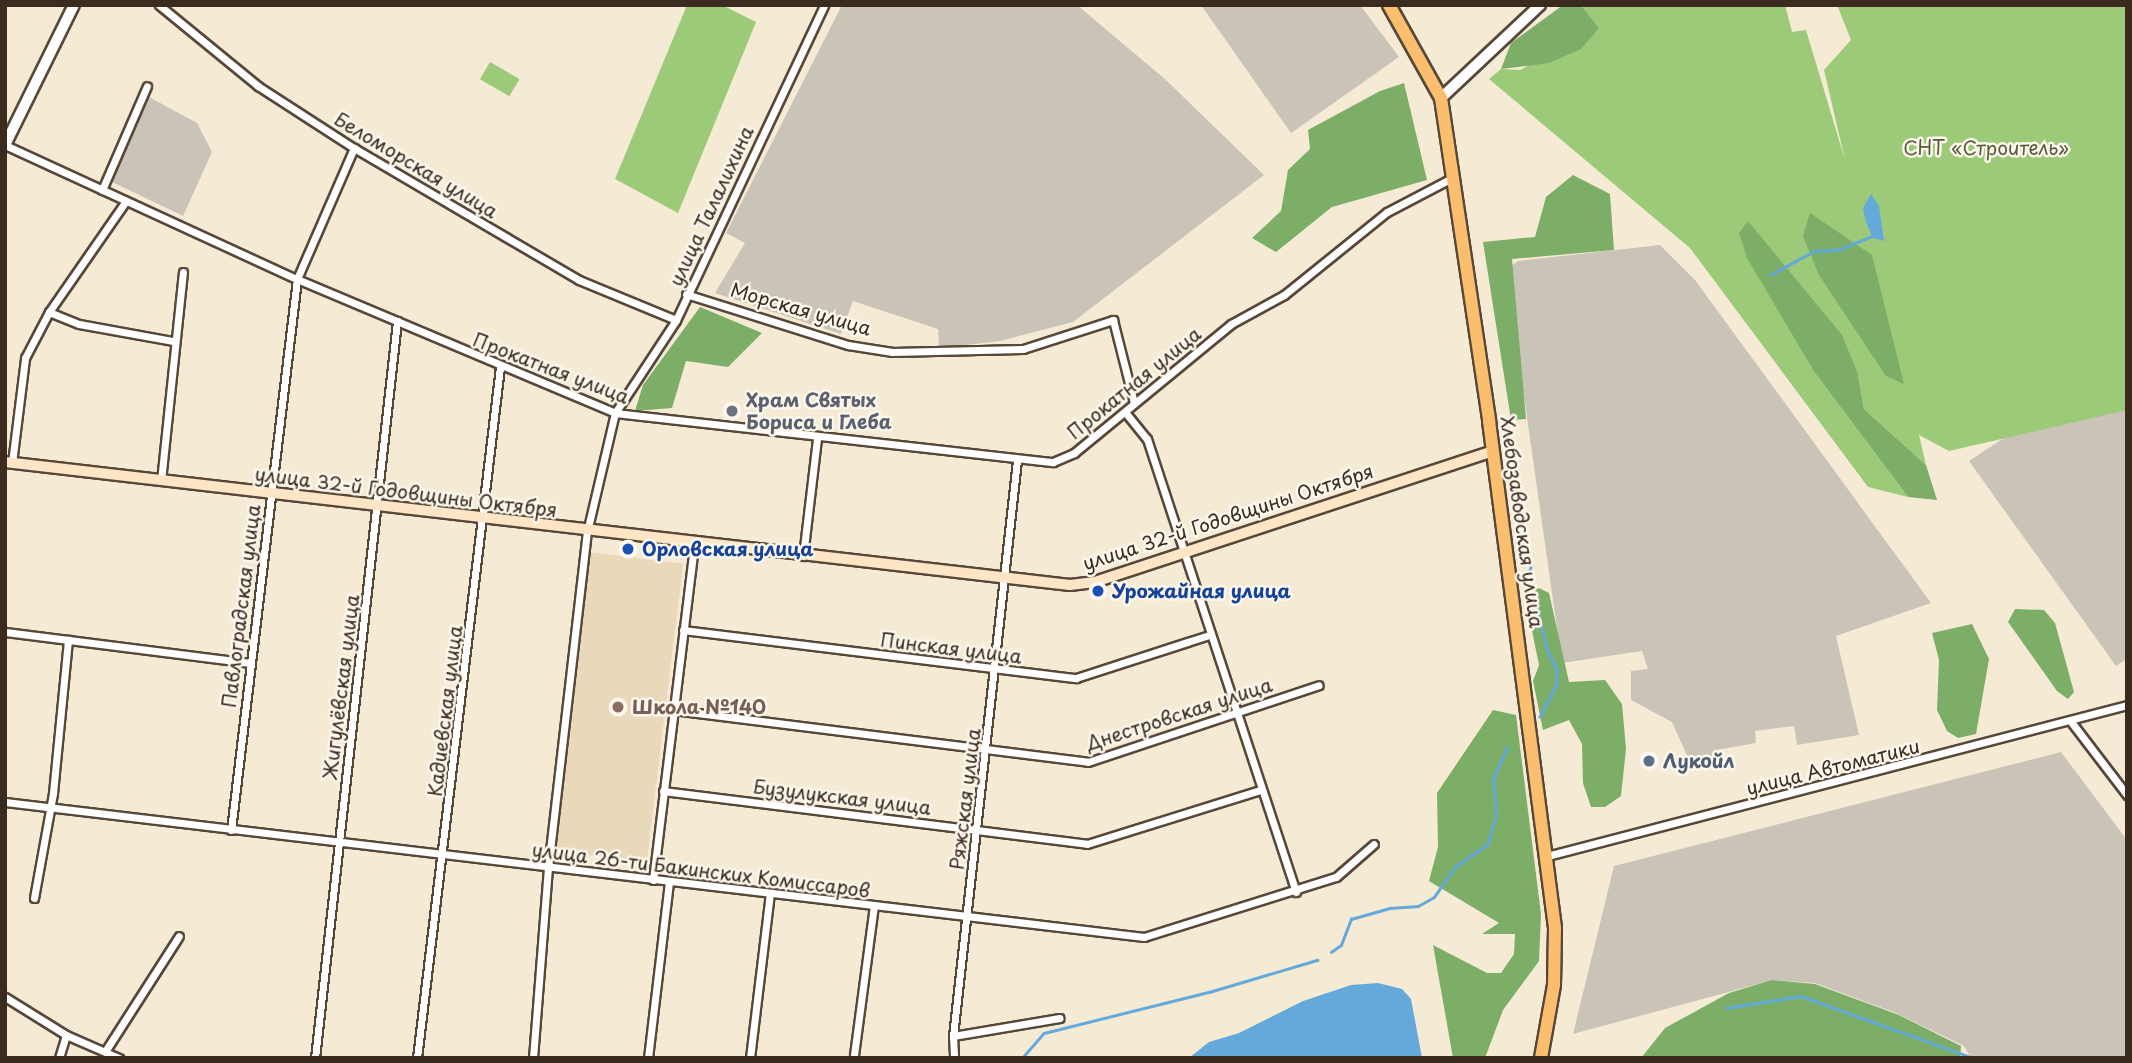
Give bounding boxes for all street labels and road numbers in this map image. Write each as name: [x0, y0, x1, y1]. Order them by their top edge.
street label: Беломорская улица: [330, 107, 502, 223]
street label: улица Талалихина: [664, 122, 758, 290]
street label: Морская улица: [728, 278, 874, 340]
street label: Прокатная улица: [1062, 322, 1206, 444]
street label: Прокатная улица: [469, 328, 633, 408]
street label: Хлебозаводская улица: [1496, 414, 1548, 630]
street label: улица 32-й Годовщины Октября: [1078, 459, 1378, 575]
street label: улица 32-й Годовщины Октября: [252, 462, 560, 522]
street label: Павлоградская улица: [217, 503, 265, 709]
street label: Жигулёвская улица: [318, 593, 364, 781]
street label: Кадиевская улица: [423, 624, 467, 798]
street label: Пинская улица: [879, 628, 1023, 668]
street label: Днестровская улица: [1083, 673, 1275, 755]
street label: Ряжская улица: [945, 726, 985, 872]
street label: улица Автоматики: [1743, 734, 1923, 800]
street label: Бузулукская улица: [751, 775, 933, 819]
street label: улица 26-ти Бакинских Комиссаров: [530, 838, 872, 902]

